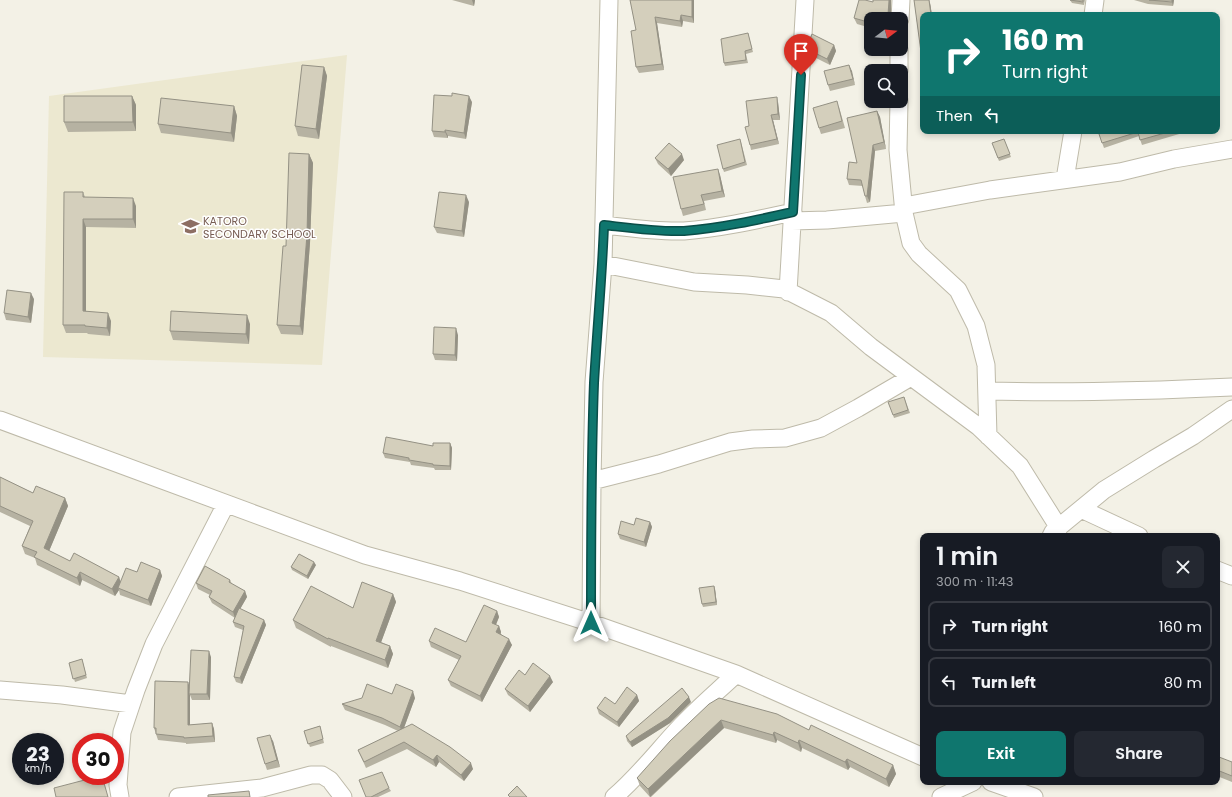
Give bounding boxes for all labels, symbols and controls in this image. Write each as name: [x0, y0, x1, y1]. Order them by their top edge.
north arrow: [864, 12, 908, 56]
map controls: [864, 12, 908, 108]
text: 160 m: [1002, 21, 1084, 60]
icon: right: [936, 28, 988, 80]
pin: [784, 34, 818, 75]
icon: arrive: [790, 40, 812, 62]
text: Turn right: [1002, 59, 1088, 84]
button: search: [864, 64, 908, 108]
icon: left: [981, 104, 1003, 126]
text: Then: [936, 105, 973, 126]
place label: KATORO SECONDARY SCHOOL: [203, 213, 316, 242]
school or university icon: KATORO SECONDARY SCHOOL: [180, 217, 200, 237]
text: 1 min: [936, 540, 998, 573]
button: close: [1162, 546, 1204, 588]
text: 300 m · 11:43: [936, 572, 1013, 591]
position arrow: [570, 602, 612, 644]
icon: right: [938, 615, 960, 637]
text: Turn right: [972, 616, 1048, 637]
text: 160 m: [1159, 616, 1202, 637]
icon: left: [938, 671, 960, 693]
text: Turn left: [972, 672, 1036, 693]
text: 80 m: [1164, 672, 1202, 693]
button: Exit: [936, 731, 1066, 777]
button: Share: [1074, 731, 1204, 777]
speed limit sign: 30: [72, 733, 124, 785]
text: 23: [26, 740, 50, 768]
text: km/h: [25, 761, 51, 776]

